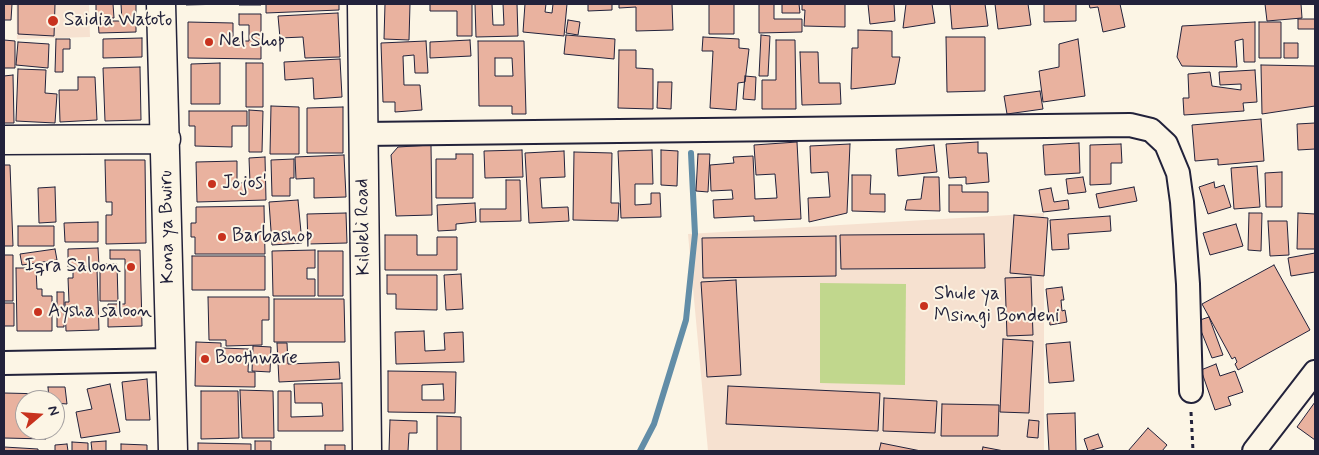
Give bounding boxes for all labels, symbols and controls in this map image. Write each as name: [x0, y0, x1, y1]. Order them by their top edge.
place label: Saidia Watoto: [64, 10, 172, 32]
marker: Saidia Watoto: [46, 14, 60, 28]
place label: Nel Shop: [219, 31, 285, 53]
marker: Nel Shop: [203, 36, 215, 48]
street label: Kona ya Bwiru: [156, 170, 180, 284]
place label: Jojos': [222, 173, 267, 195]
marker: Jojos': [206, 178, 218, 190]
street label: Kiloleli Road: [352, 178, 376, 276]
place label: Barbashop: [232, 226, 313, 248]
marker: Barbashop: [216, 231, 228, 243]
place label: Iqra Saloon: [25, 256, 121, 278]
marker: Iqra Saloon: [125, 261, 137, 273]
place label: Shule ya Msingi Bondeni: [934, 284, 1059, 328]
marker: Shule ya Msingi Bondeni: [918, 300, 930, 312]
place label: Aysha saloon: [48, 301, 152, 323]
marker: Aysha saloon: [32, 306, 44, 318]
place label: Boothware: [215, 348, 298, 370]
marker: Boothware: [199, 353, 211, 365]
north arrow: [15, 390, 65, 440]
text: N: [43, 403, 63, 418]

